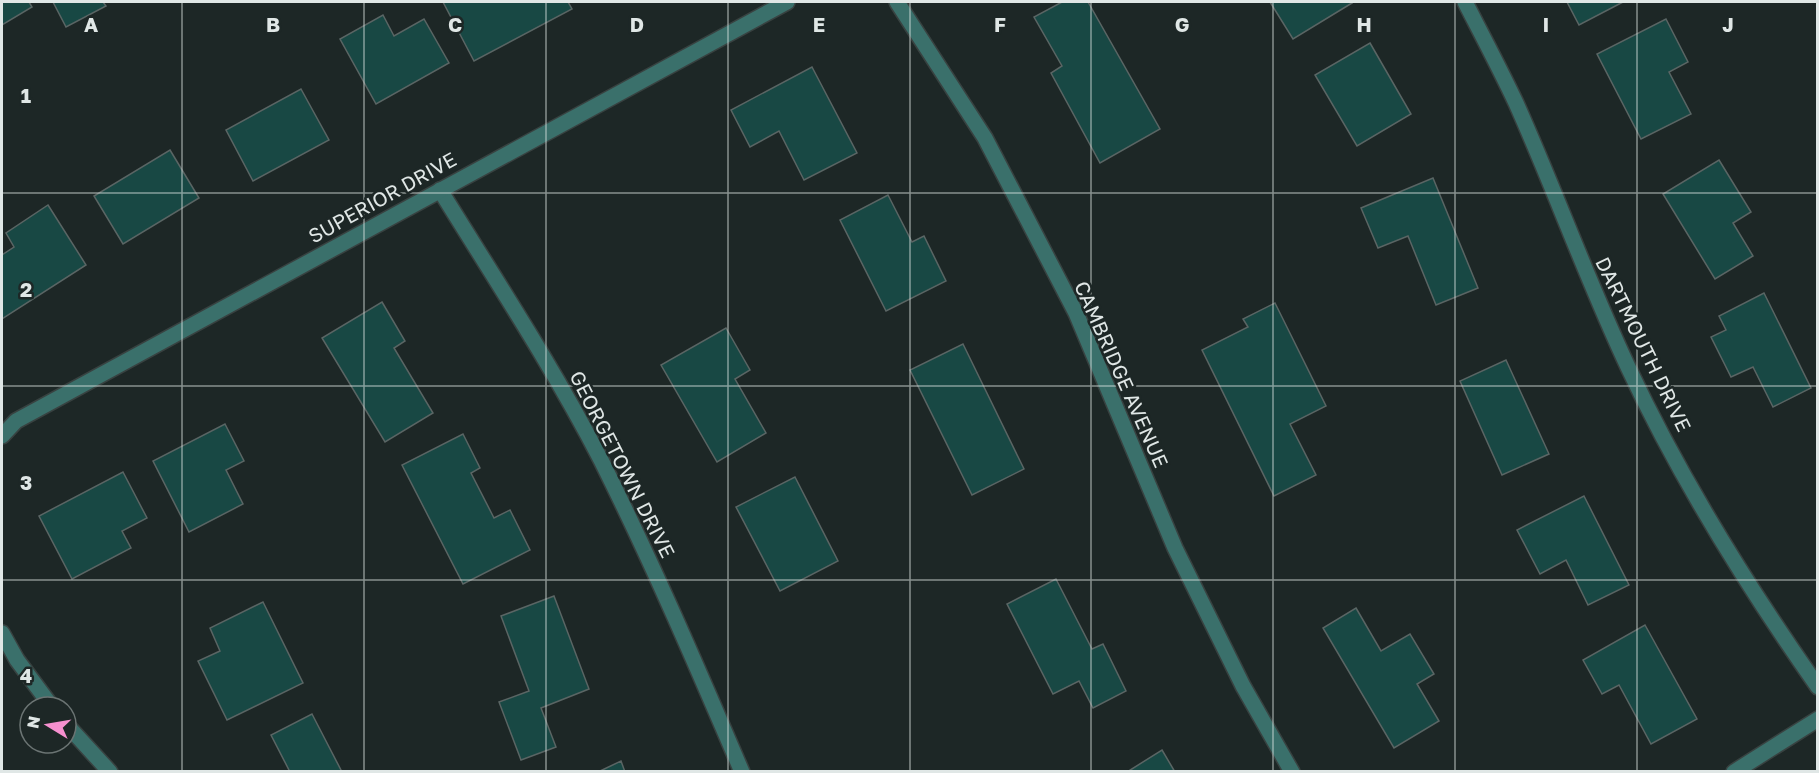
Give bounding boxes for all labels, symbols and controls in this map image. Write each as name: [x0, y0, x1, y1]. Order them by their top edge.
text: A: [84, 12, 98, 36]
text: B: [266, 12, 280, 36]
text: C: [448, 12, 462, 36]
text: D: [630, 12, 644, 36]
text: E: [813, 12, 825, 36]
text: F: [994, 12, 1006, 36]
text: G: [1175, 12, 1189, 36]
text: H: [1356, 12, 1372, 36]
text: I: [1543, 12, 1549, 36]
text: J: [1722, 12, 1734, 36]
text: 1: [21, 83, 31, 107]
street label: SUPERIOR DRIVE: [304, 146, 460, 248]
street label: DARTMOUTH DRIVE: [1591, 253, 1697, 435]
text: 2: [20, 277, 32, 301]
street label: CAMBRIDGE AVENUE: [1070, 277, 1174, 471]
street label: GEORGETOWN DRIVE: [565, 367, 681, 561]
text: 3: [20, 470, 32, 494]
text: 4: [20, 663, 32, 687]
north arrow: [18, 695, 78, 755]
text: N: [22, 714, 44, 730]

